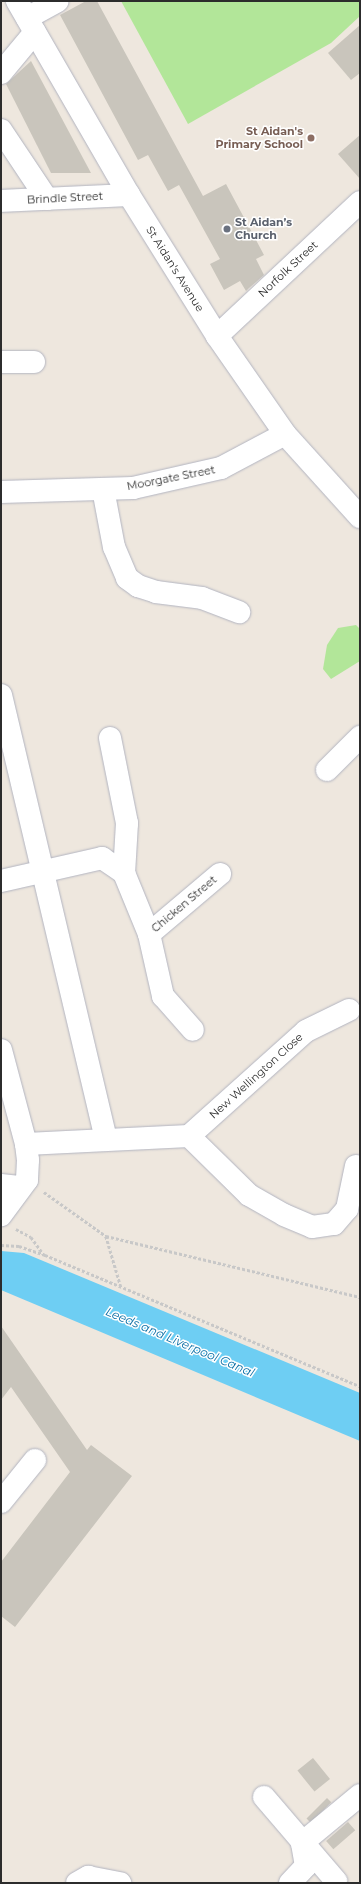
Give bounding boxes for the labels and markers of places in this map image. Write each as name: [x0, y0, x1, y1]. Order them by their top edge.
place label: St Aidan's Primary School: [215, 125, 303, 151]
marker: St Aidan's Primary School: [306, 133, 316, 143]
place label: St Aidan’s Church: [235, 216, 292, 242]
marker: St Aidan’s Church: [222, 224, 232, 234]

